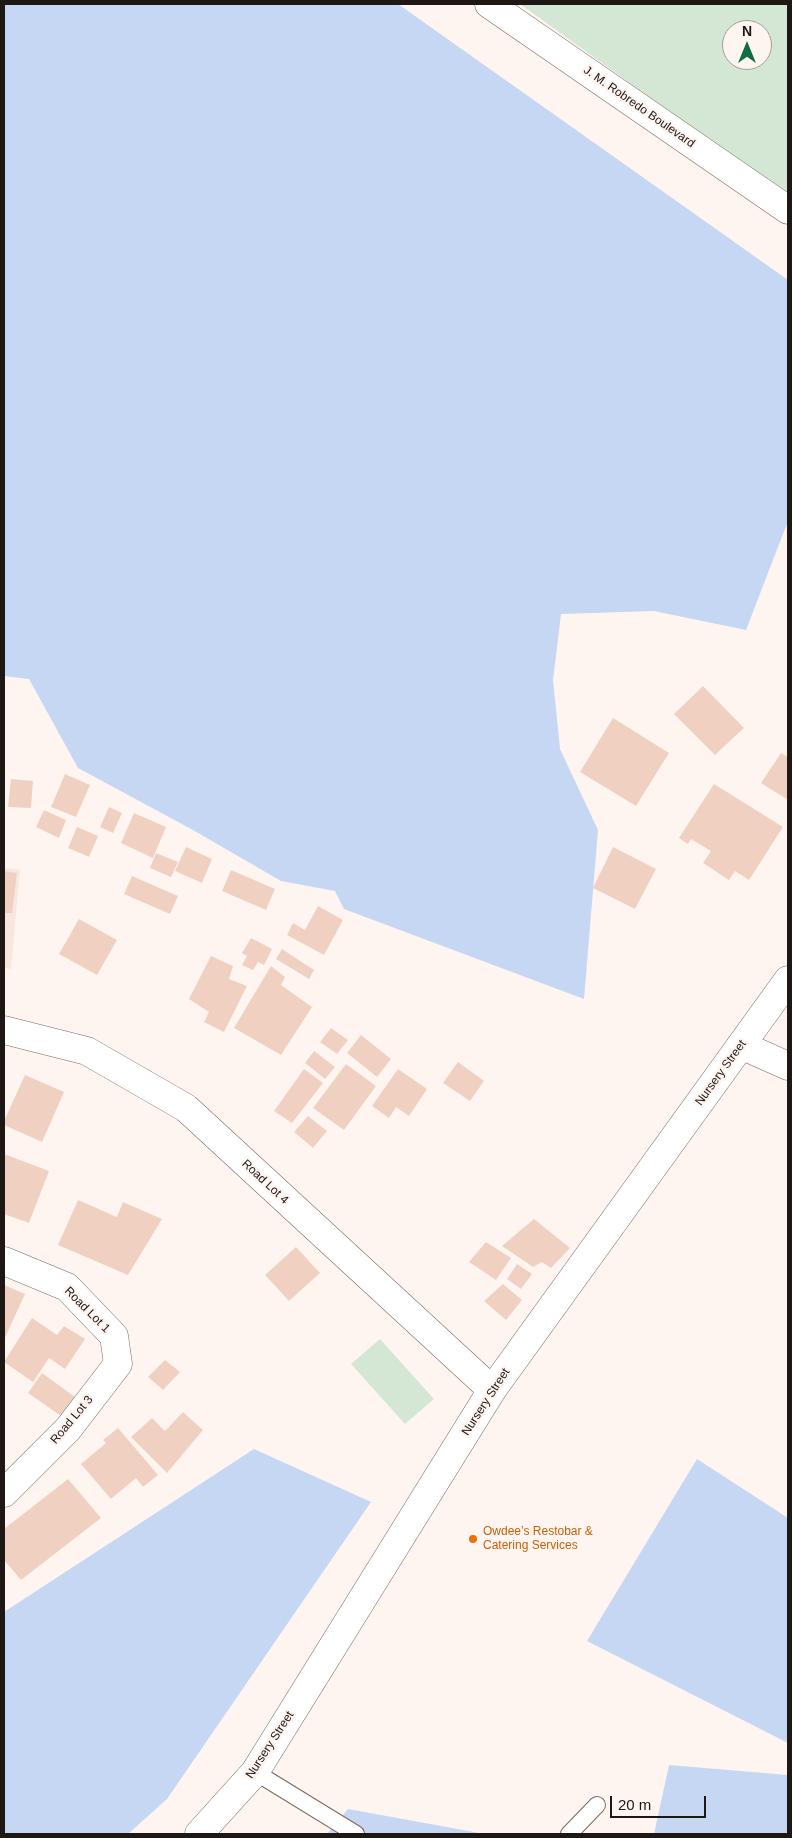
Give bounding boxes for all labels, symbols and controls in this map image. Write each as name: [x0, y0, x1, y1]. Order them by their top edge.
north arrow: [722, 20, 772, 70]
text: N: [742, 23, 752, 39]
street label: J. M. Robredo Boulevard: [581, 63, 697, 151]
street label: Nursery Street: [692, 1037, 750, 1109]
street label: Road Lot 4: [239, 1157, 291, 1207]
street label: Road Lot 1: [61, 1284, 113, 1336]
street label: Nursery Street: [459, 1366, 513, 1438]
street label: Road Lot 3: [48, 1393, 96, 1447]
place label: Owdee’s Restobar & Catering Services: [483, 1525, 593, 1553]
marker: Owdee’s Restobar & Catering Services: [467, 1533, 479, 1545]
street label: Nursery Street: [243, 1709, 297, 1781]
scale bar: [612, 1786, 708, 1818]
text: 20 m: [618, 1796, 651, 1813]

